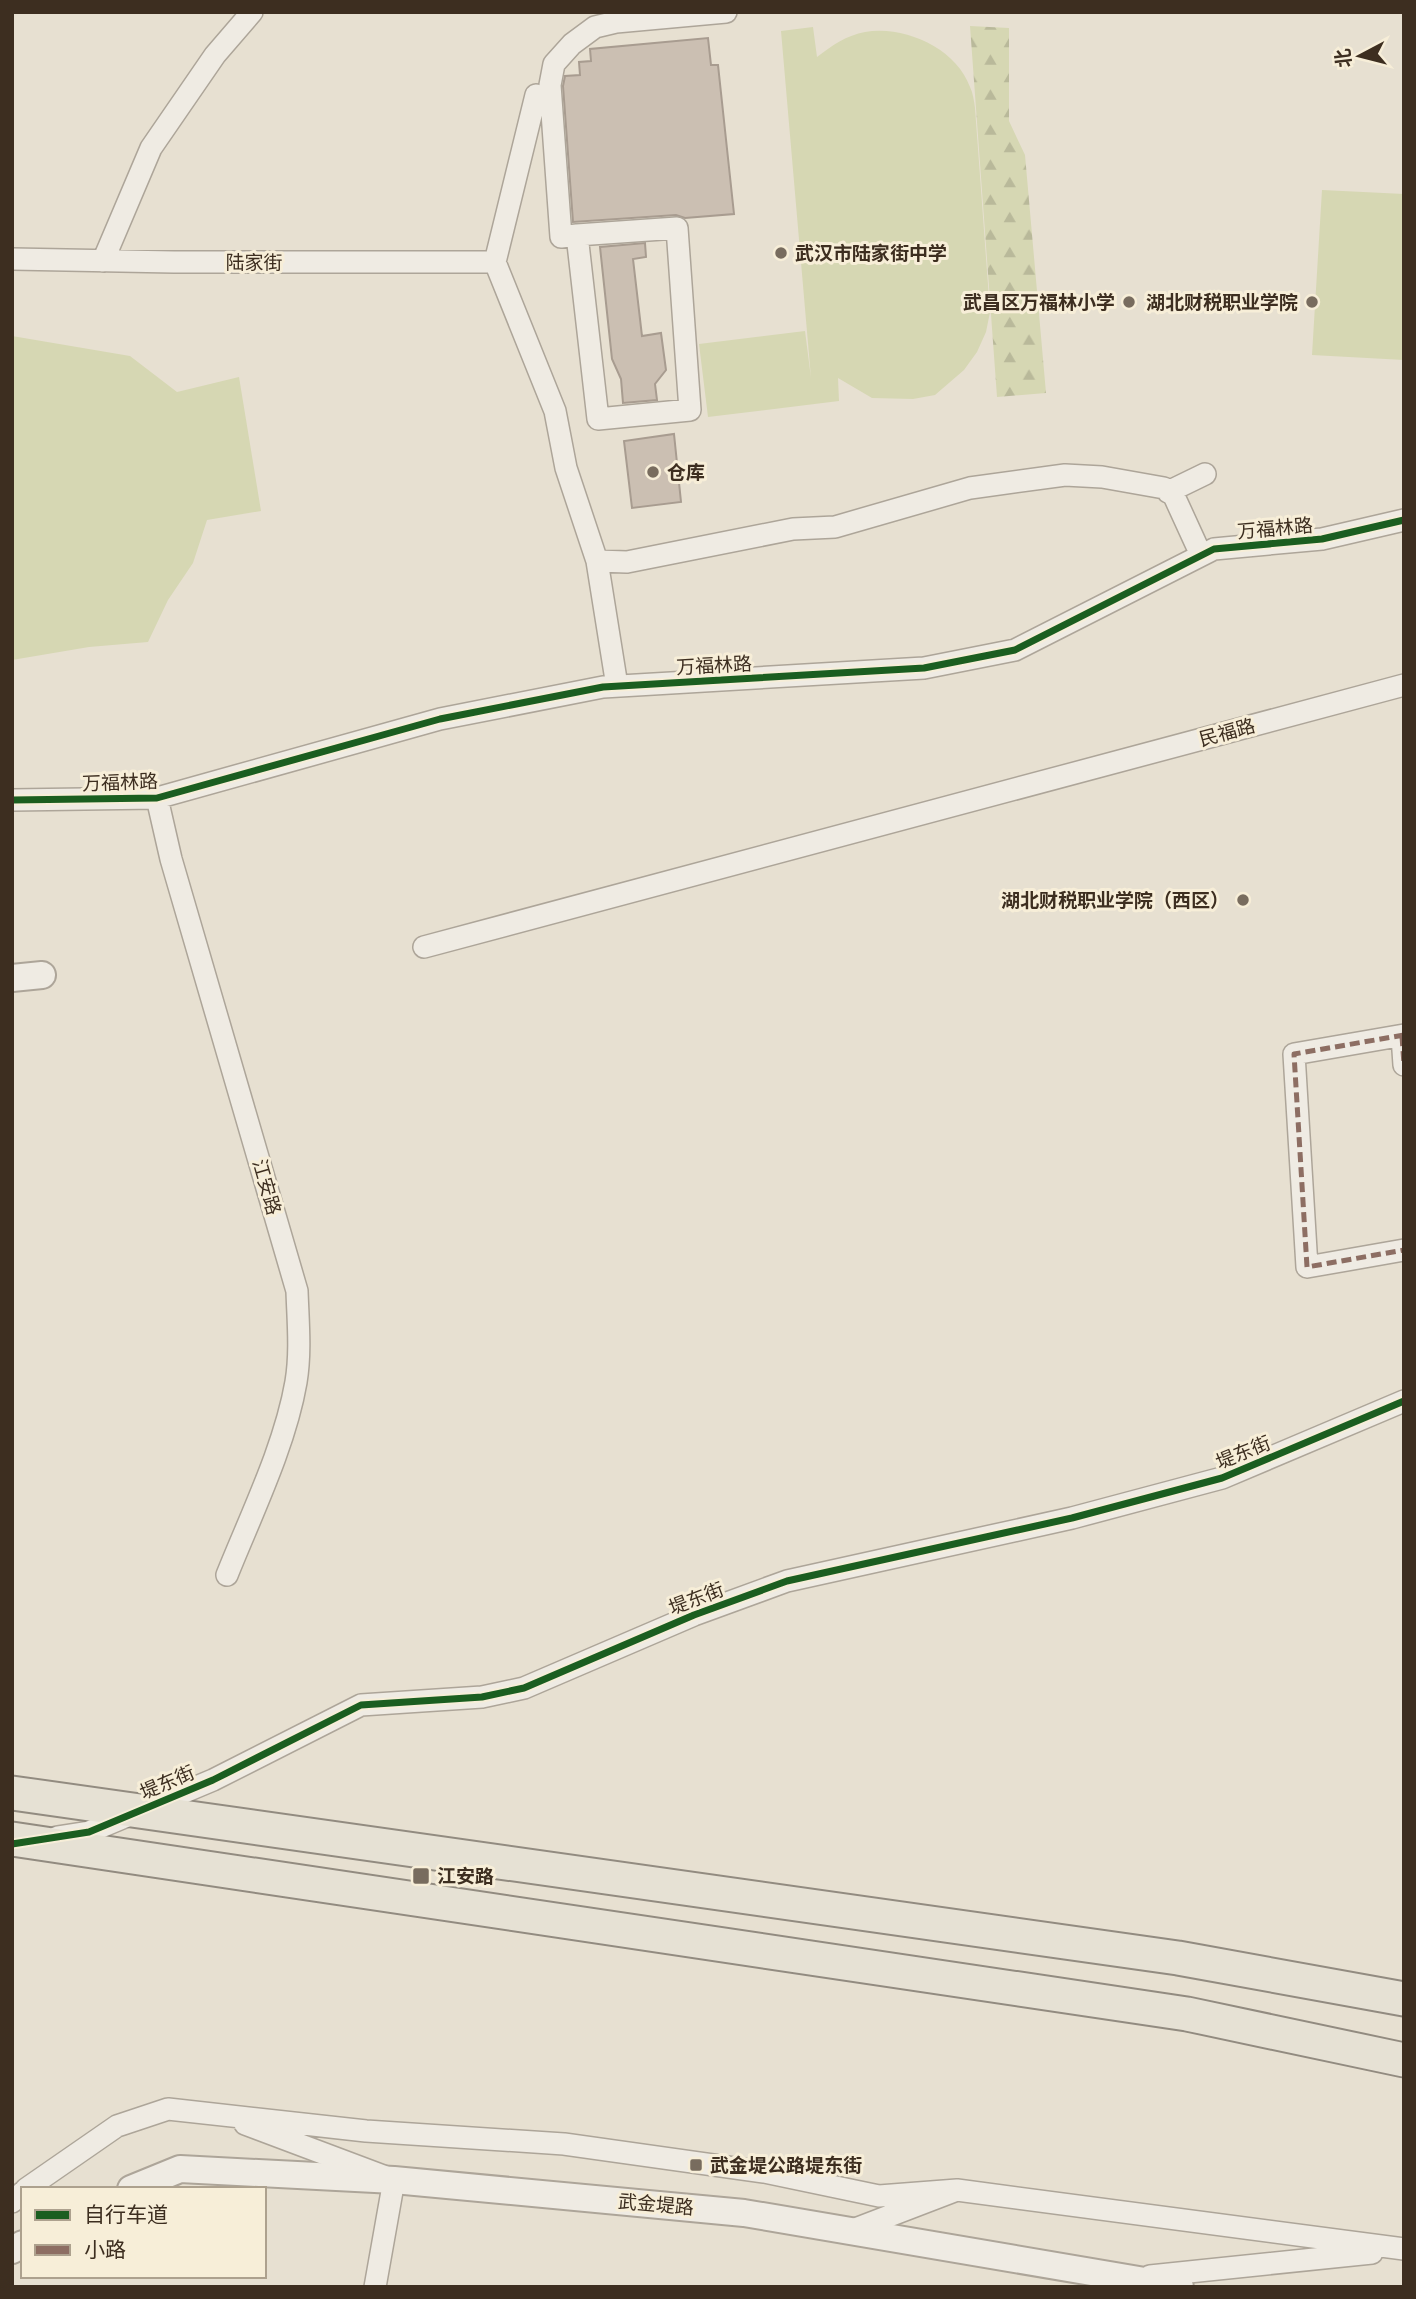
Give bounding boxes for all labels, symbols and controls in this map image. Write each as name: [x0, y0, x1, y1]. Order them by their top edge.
north arrow: [1325, 21, 1395, 91]
text: 北: [1328, 47, 1356, 69]
place label: 武汉市陆家街中学: [795, 239, 947, 265]
marker: 武汉市陆家街中学: [773, 245, 789, 261]
street label: 陆家街: [225, 248, 283, 274]
place label: 武昌区万福林小学: [963, 288, 1115, 314]
place label: 湖北财税职业学院: [1146, 288, 1298, 314]
marker: 武昌区万福林小学: [1121, 294, 1137, 310]
marker: 湖北财税职业学院: [1304, 294, 1320, 310]
place label: 仓库: [667, 458, 705, 484]
marker: 仓库: [645, 464, 661, 480]
street label: 万福林路: [1236, 511, 1314, 543]
street label: 万福林路: [675, 649, 753, 679]
street label: 民福路: [1196, 711, 1258, 751]
street label: 万福林路: [82, 767, 158, 795]
place label: 湖北财税职业学院（西区）: [1001, 886, 1229, 912]
marker: 湖北财税职业学院（西区）: [1235, 892, 1251, 908]
street label: 江安路: [248, 1156, 288, 1218]
street label: 堤东街: [1211, 1428, 1274, 1474]
street label: 堤东街: [664, 1575, 727, 1619]
street label: 堤东街: [135, 1758, 198, 1804]
place label: 江安路: [437, 1862, 494, 1888]
marker: 江安路: [411, 1866, 431, 1886]
place label: 武金堤公路堤东街: [710, 2151, 862, 2177]
marker: 武金堤公路堤东街: [688, 2157, 704, 2173]
legend: [21, 2187, 266, 2278]
street label: 武金堤路: [617, 2187, 695, 2219]
text: 自行车道: [84, 2199, 168, 2227]
text: 小路: [84, 2234, 126, 2262]

